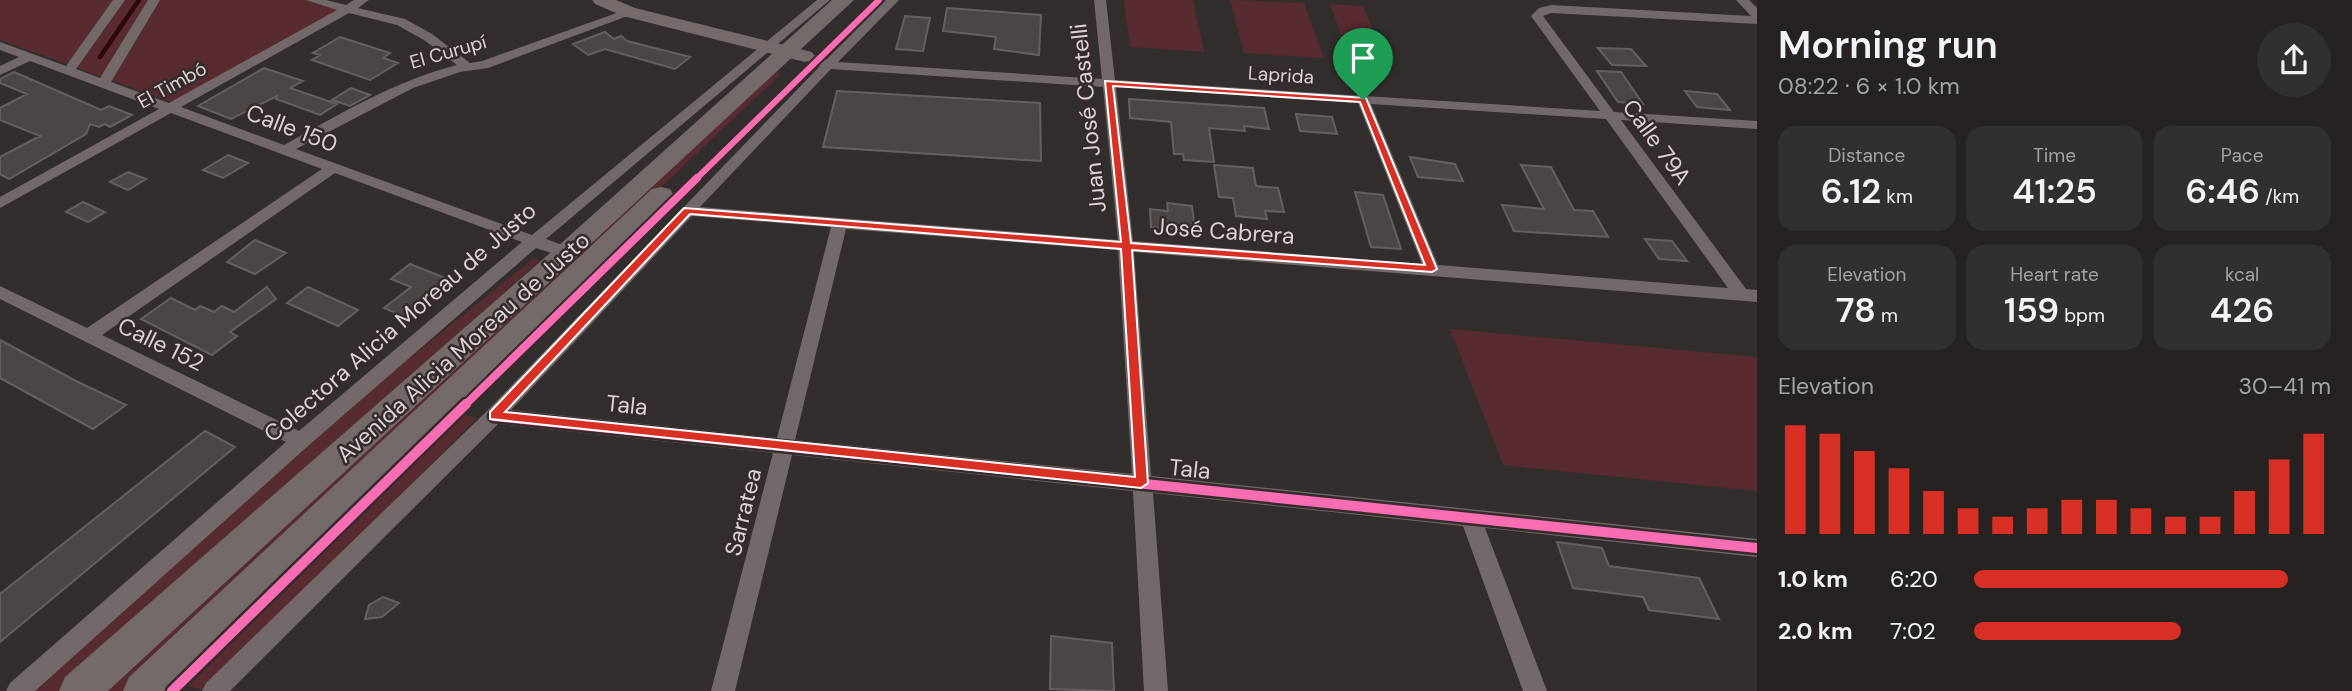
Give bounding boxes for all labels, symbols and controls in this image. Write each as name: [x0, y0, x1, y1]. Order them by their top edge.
text: Morning run: [1778, 20, 1998, 70]
street label: Juan José Castelli: [1063, 22, 1113, 214]
button: share: [2257, 23, 2331, 97]
pin: [1333, 28, 1393, 100]
street label: El Curupí: [407, 29, 490, 75]
icon: arrive: [1344, 39, 1382, 77]
street label: El Timbó: [133, 56, 211, 114]
street label: Laprida: [1247, 60, 1315, 90]
text: 08:22 · 6 × 1.0 km: [1778, 71, 1960, 101]
street label: Calle 79A: [1616, 93, 1698, 191]
street label: Calle 150: [242, 97, 342, 159]
text: Distance: [1828, 143, 1905, 168]
text: Time: [2033, 143, 2076, 168]
text: Pace: [2221, 143, 2263, 168]
text: 6.12: [1821, 168, 1881, 214]
text: 41:25: [2012, 168, 2097, 214]
text: 6:46: [2185, 168, 2260, 214]
text: km: [1881, 184, 1913, 209]
text: /km: [2260, 184, 2299, 209]
street label: Colectora Alicia Moreau de Justo: [258, 195, 542, 449]
street label: José Cabrera: [1152, 211, 1296, 251]
street label: Avenida Alicia Moreau de Justo: [330, 225, 596, 469]
text: Elevation: [1827, 262, 1906, 287]
text: Heart rate: [2010, 262, 2099, 287]
text: kcal: [2225, 262, 2259, 287]
text: 78: [1836, 287, 1876, 333]
text: 159: [2004, 287, 2059, 333]
text: 426: [2210, 287, 2275, 333]
text: m: [1876, 303, 1898, 328]
text: bpm: [2059, 303, 2105, 328]
street label: Calle 152: [113, 310, 209, 378]
text: Elevation: [1778, 371, 1874, 401]
text: 30–41 m: [2239, 371, 2331, 401]
street label: Tala: [605, 388, 649, 422]
street label: Tala: [1168, 452, 1212, 486]
street label: Sarratea: [718, 465, 768, 559]
text: 1.0 km: [1778, 564, 1848, 594]
text: 6:20: [1890, 564, 1938, 594]
text: 2.0 km: [1778, 616, 1853, 646]
text: 7:02: [1890, 616, 1936, 646]

